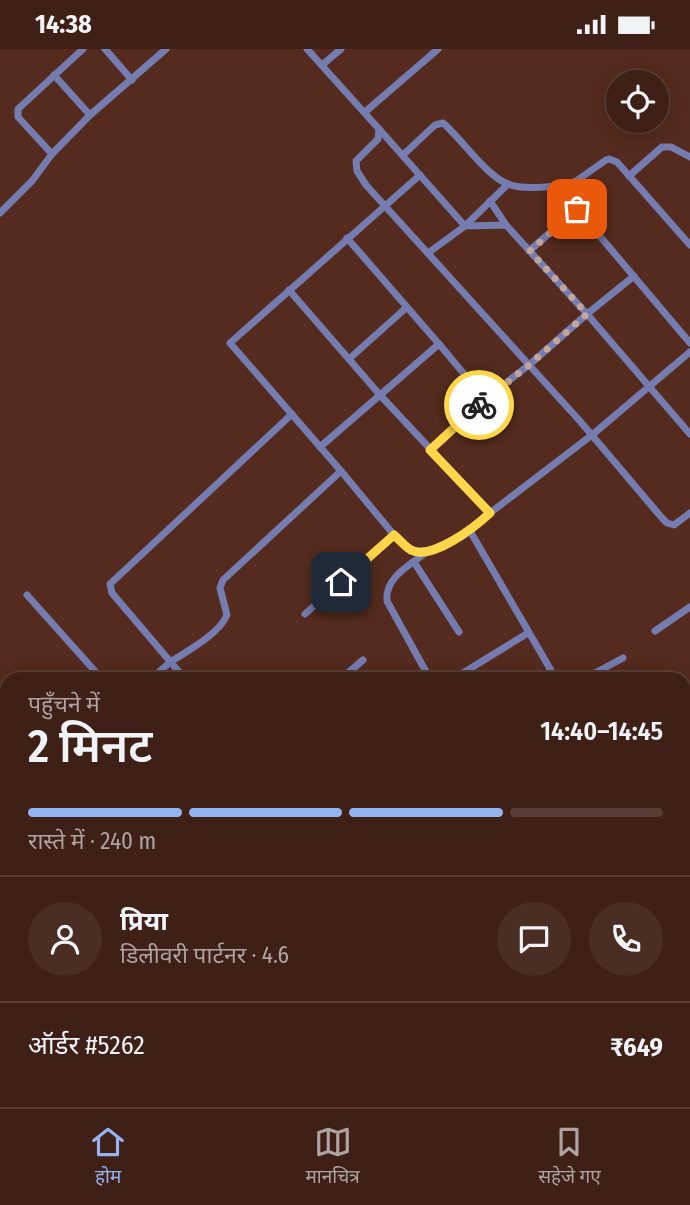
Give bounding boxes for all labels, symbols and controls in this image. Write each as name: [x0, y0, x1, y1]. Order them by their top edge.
text: 14:38: [35, 9, 92, 40]
map controls: [606, 70, 669, 133]
button: locate: [606, 70, 669, 133]
pin: [547, 179, 607, 239]
icon: bag: [558, 190, 596, 228]
courier: [444, 370, 514, 440]
icon: bike: [460, 386, 498, 424]
pin: [311, 552, 371, 612]
icon: home: [322, 563, 360, 601]
text: पहुँचने में: [28, 690, 100, 718]
text: 14:40–14:45: [540, 716, 663, 747]
text: 2 मिनट: [28, 719, 152, 774]
text: रास्ते में · 240 m: [28, 827, 156, 855]
button: person: [28, 902, 102, 976]
button: chat: [497, 902, 571, 976]
button: phone: [589, 902, 663, 976]
text: प्रिया: [120, 906, 168, 937]
text: डिलीवरी पार्टनर · 4.6: [120, 941, 289, 969]
text: ऑर्डर #5262: [28, 1030, 145, 1061]
text: ₹649: [610, 1032, 663, 1063]
tab: होम: [89, 1123, 127, 1191]
tab: मानचित्र: [305, 1123, 360, 1191]
tab: सहेजे गए: [538, 1123, 601, 1191]

